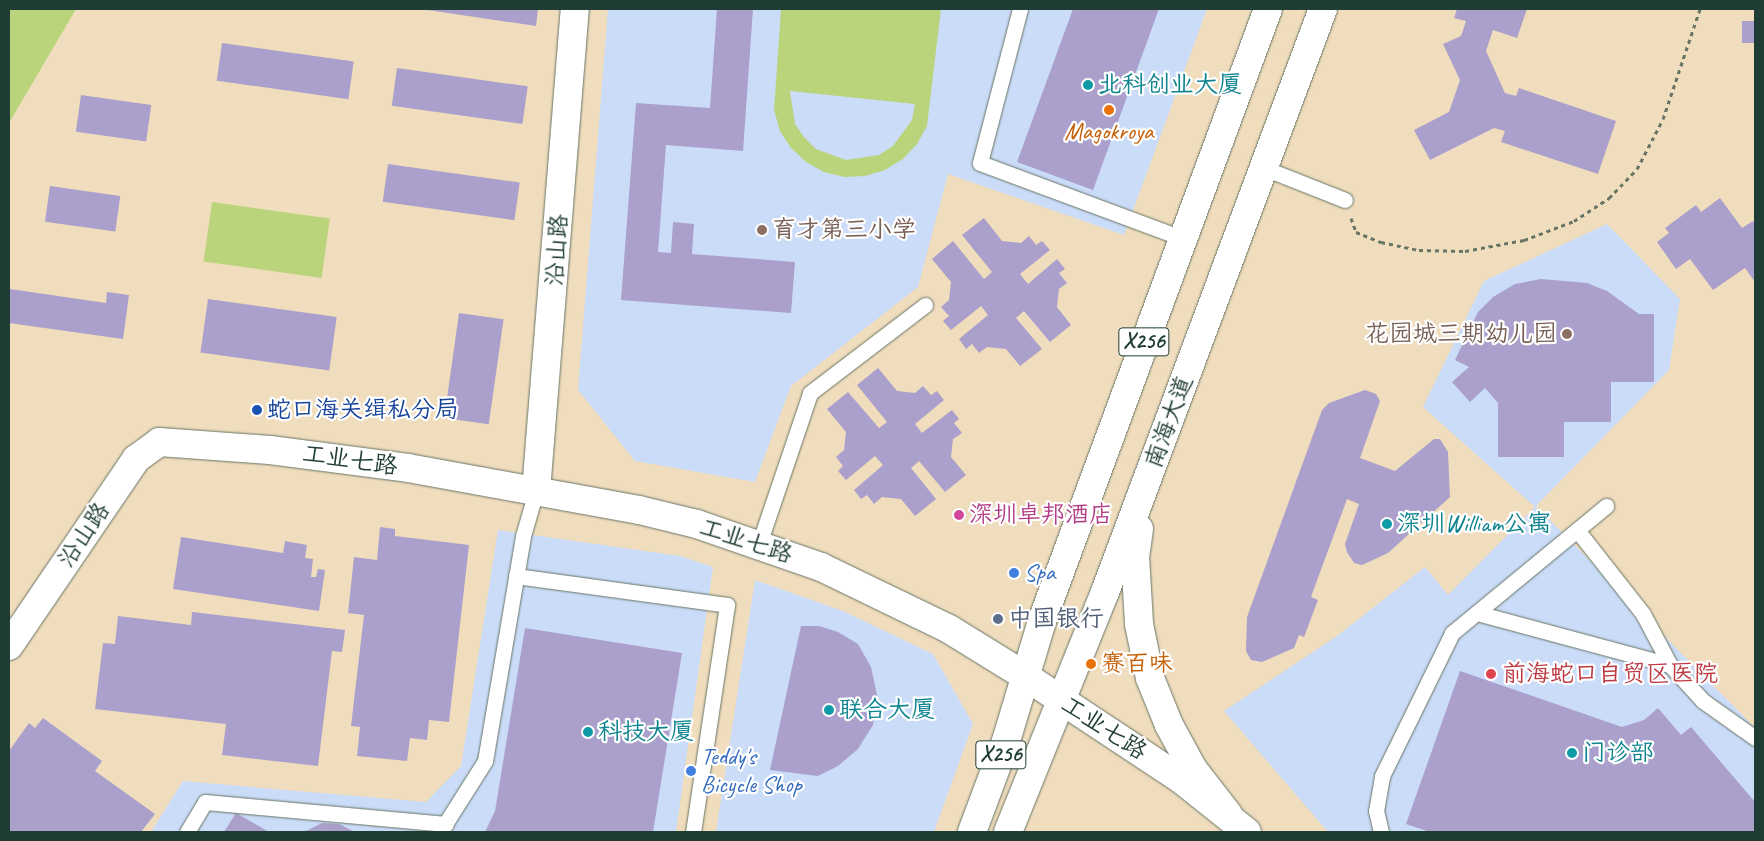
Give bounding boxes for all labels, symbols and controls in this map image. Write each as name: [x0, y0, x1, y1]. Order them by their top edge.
place label: 北科创业大厦: [1098, 71, 1242, 99]
marker: 北科创业大厦: [1082, 79, 1094, 91]
marker: Magokroya: [1103, 104, 1115, 116]
place label: Magokroya: [1064, 118, 1154, 146]
street label: 沿山路: [540, 213, 574, 287]
place label: 育才第三小学: [772, 216, 916, 244]
marker: 育才第三小学: [756, 224, 768, 236]
place label: 花园城三期幼儿园: [1365, 320, 1557, 348]
road number: X256: [1118, 322, 1170, 362]
marker: 花园城三期幼儿园: [1561, 328, 1573, 340]
street label: 南海大道: [1139, 372, 1199, 472]
place label: 蛇口海关缉私分局: [267, 396, 459, 424]
marker: 蛇口海关缉私分局: [251, 404, 263, 416]
street label: 工业七路: [300, 439, 400, 481]
street label: 沿山路: [52, 497, 116, 573]
place label: 深圳卓邦酒店: [969, 501, 1113, 529]
marker: 深圳卓邦酒店: [953, 509, 965, 521]
place label: 深圳William公寓: [1397, 510, 1551, 538]
street label: 工业七路: [696, 512, 796, 570]
marker: 深圳William公寓: [1381, 518, 1393, 530]
place label: Spa: [1024, 559, 1055, 587]
marker: Spa: [1008, 567, 1020, 579]
place label: 中国银行: [1008, 605, 1104, 633]
marker: 中国银行: [992, 613, 1004, 625]
place label: 赛百味: [1101, 650, 1173, 678]
marker: 赛百味: [1085, 658, 1097, 670]
place label: 前海蛇口自贸区医院: [1502, 660, 1718, 688]
marker: 前海蛇口自贸区医院: [1484, 667, 1498, 681]
street label: 工业七路: [1056, 690, 1152, 766]
place label: 联合大厦: [839, 696, 935, 724]
marker: 联合大厦: [823, 704, 835, 716]
place label: 科技大厦: [598, 718, 694, 746]
marker: 科技大厦: [582, 726, 594, 738]
road number: X256: [975, 736, 1027, 774]
place label: 门诊部: [1582, 739, 1654, 767]
place label: Teddy's Bicycle Shop: [701, 743, 802, 799]
marker: 门诊部: [1566, 747, 1578, 759]
marker: Teddy's Bicycle Shop: [685, 765, 697, 777]

